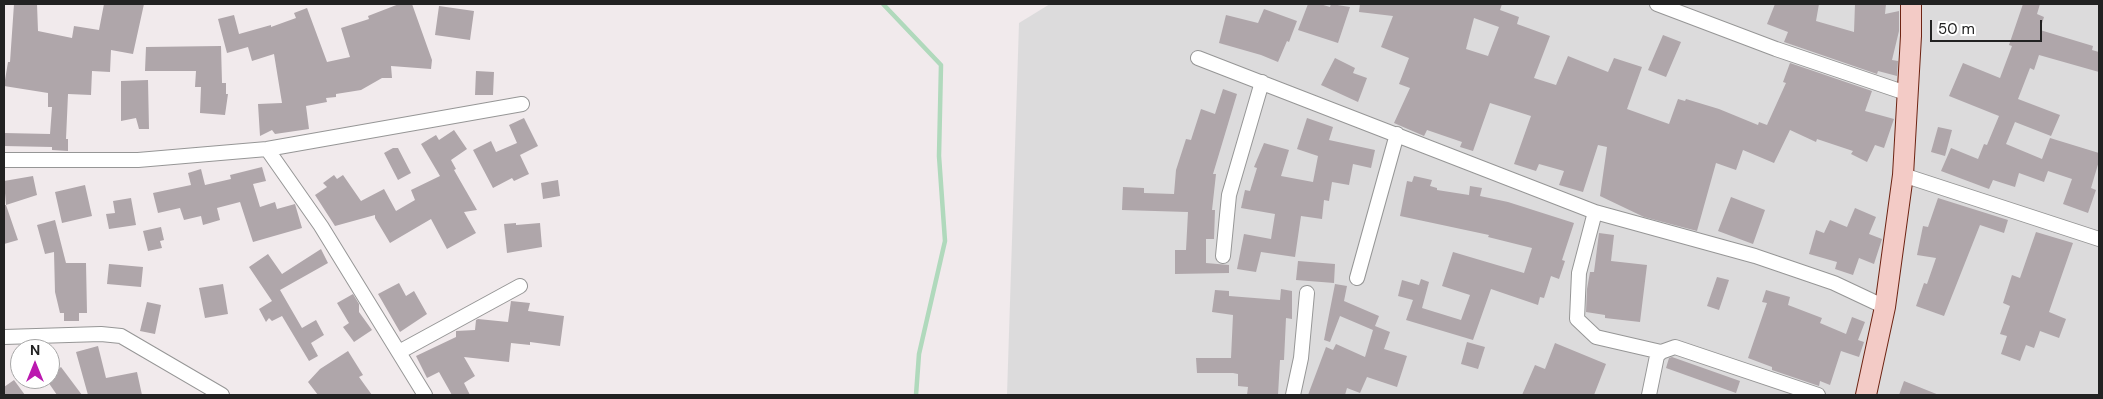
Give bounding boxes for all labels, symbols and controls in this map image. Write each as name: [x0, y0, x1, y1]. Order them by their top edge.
scale bar: [1933, 10, 2046, 42]
text: 50 m: [1938, 19, 1975, 39]
north arrow: [10, 339, 60, 389]
text: N: [30, 341, 40, 359]

